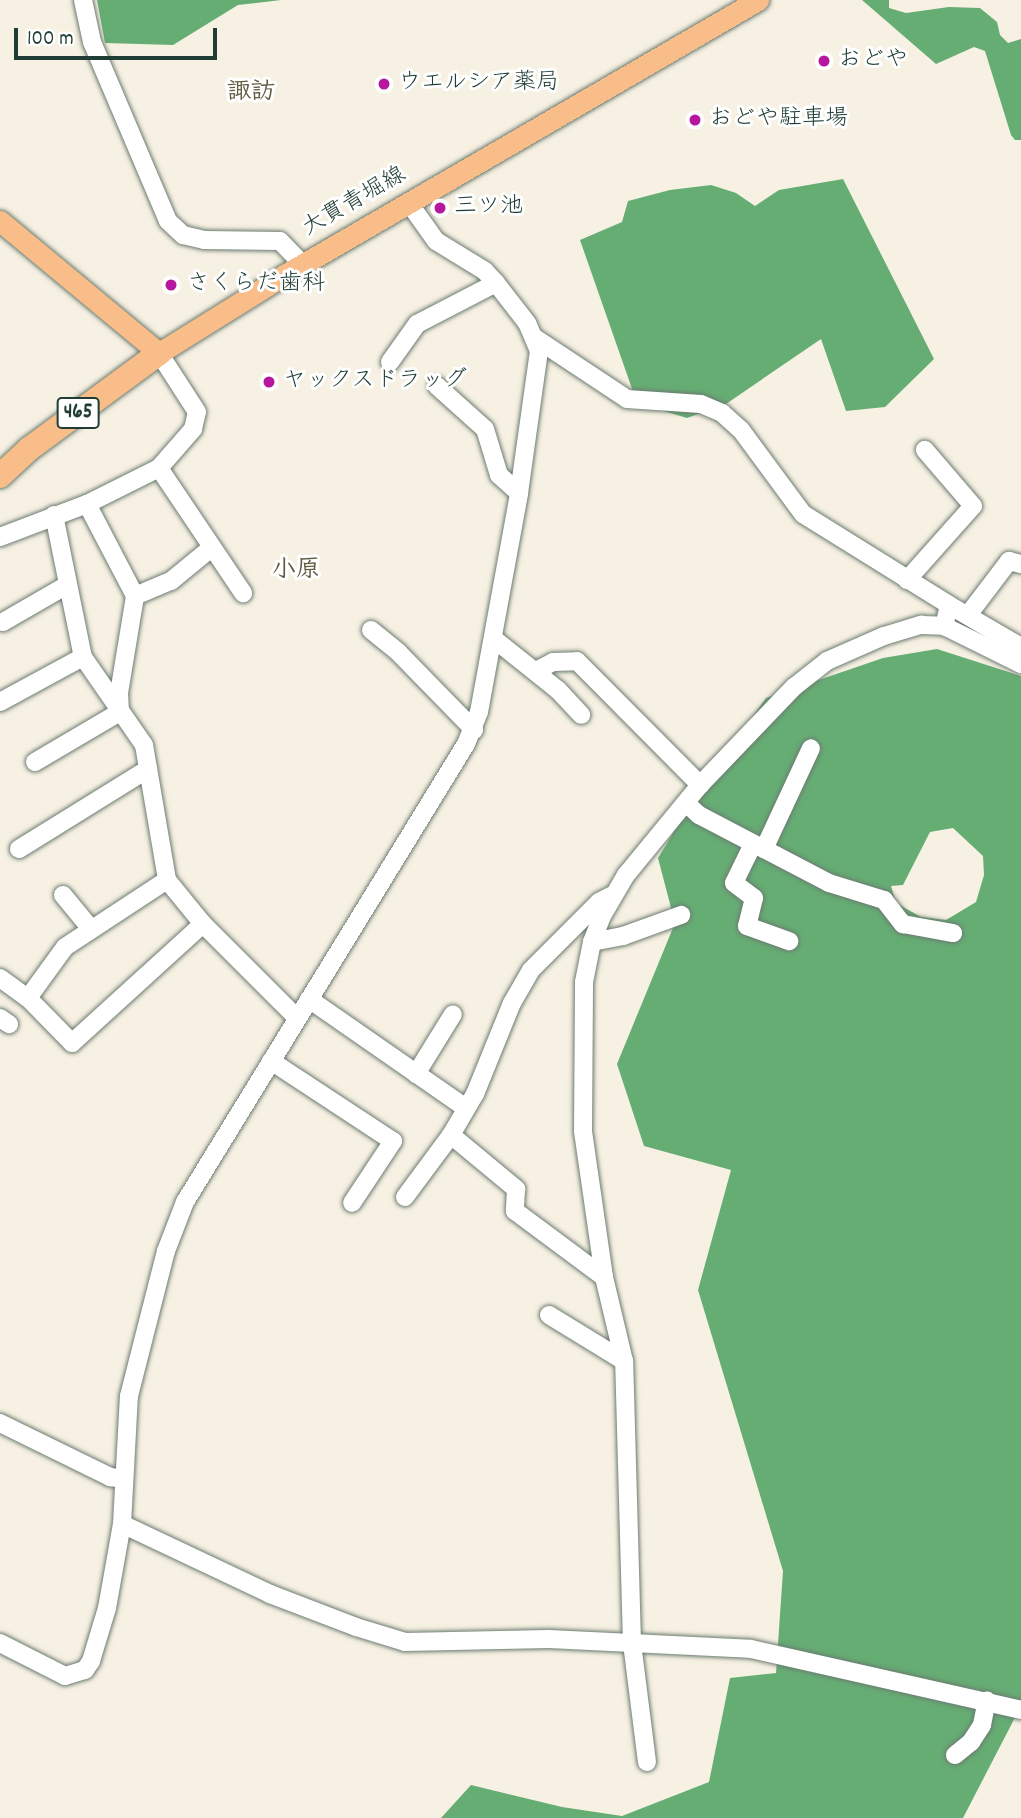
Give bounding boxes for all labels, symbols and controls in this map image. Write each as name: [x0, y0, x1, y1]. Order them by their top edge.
scale bar: [18, 14, 220, 58]
text: 100 m: [27, 25, 74, 55]
place label: おどや: [838, 47, 907, 75]
marker: おどや: [816, 53, 832, 69]
place label: ウエルシア薬局: [398, 70, 559, 98]
marker: ウエルシア薬局: [376, 76, 392, 92]
district label: 諏訪: [227, 80, 275, 108]
place label: おどや駐車場: [709, 106, 847, 134]
marker: おどや駐車場: [687, 112, 703, 128]
street label: 大貫青堀線: [298, 162, 412, 244]
place label: 三ツ池: [454, 194, 523, 222]
marker: 三ツ池: [432, 200, 448, 216]
place label: さくらだ歯科: [187, 271, 325, 299]
marker: さくらだ歯科: [161, 275, 181, 295]
place label: ヤックスドラッグ: [283, 368, 467, 396]
marker: ヤックスドラッグ: [261, 374, 277, 390]
road number: 465: [55, 396, 101, 430]
district label: 小原: [272, 558, 320, 586]

